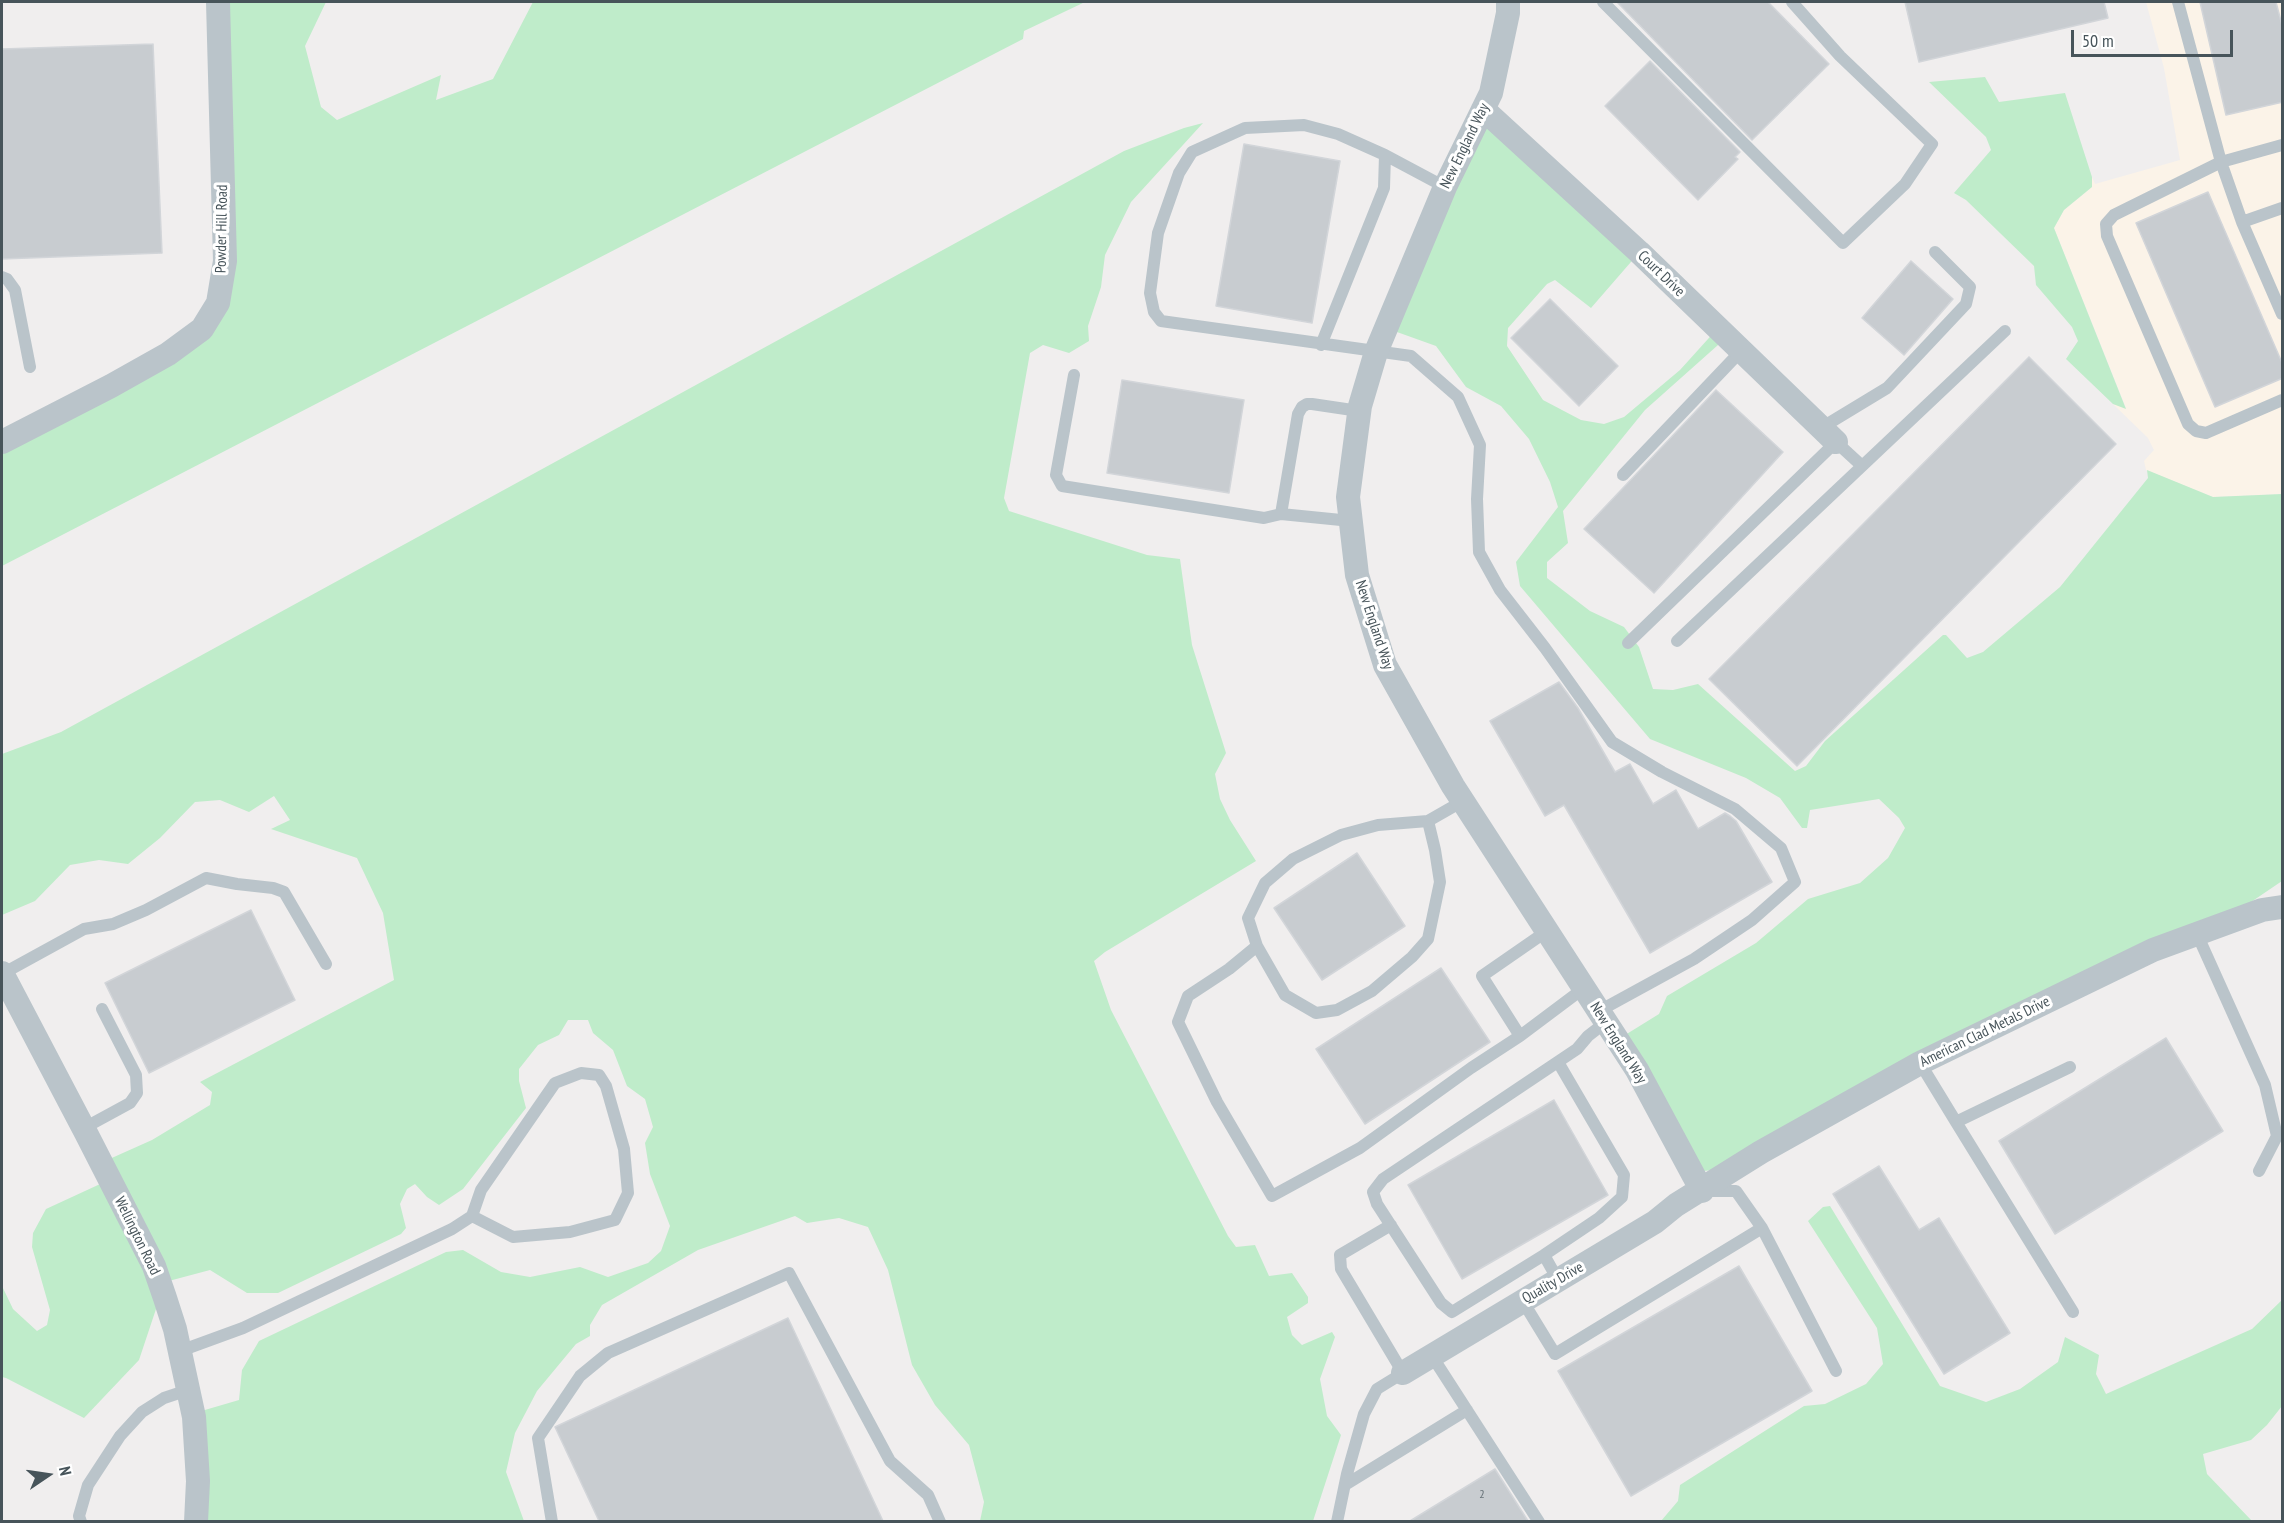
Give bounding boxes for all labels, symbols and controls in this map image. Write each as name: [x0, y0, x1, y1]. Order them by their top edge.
scale bar: [2074, 18, 2236, 56]
text: 50 m: [2082, 29, 2114, 52]
street label: New England Way: [1437, 100, 1493, 192]
street label: Powder Hill Road: [212, 185, 232, 273]
street label: Court Drive: [1634, 247, 1688, 301]
street label: New England Way: [1351, 578, 1397, 672]
street label: American Clad Metals Drive: [1917, 993, 2053, 1071]
street label: New England Way: [1586, 999, 1650, 1087]
street label: Wellington Road: [110, 1194, 164, 1278]
street label: Quality Drive: [1519, 1258, 1587, 1308]
north arrow: [18, 1445, 78, 1505]
text: N: [55, 1464, 76, 1477]
house number: 2: [1479, 1488, 1485, 1502]

